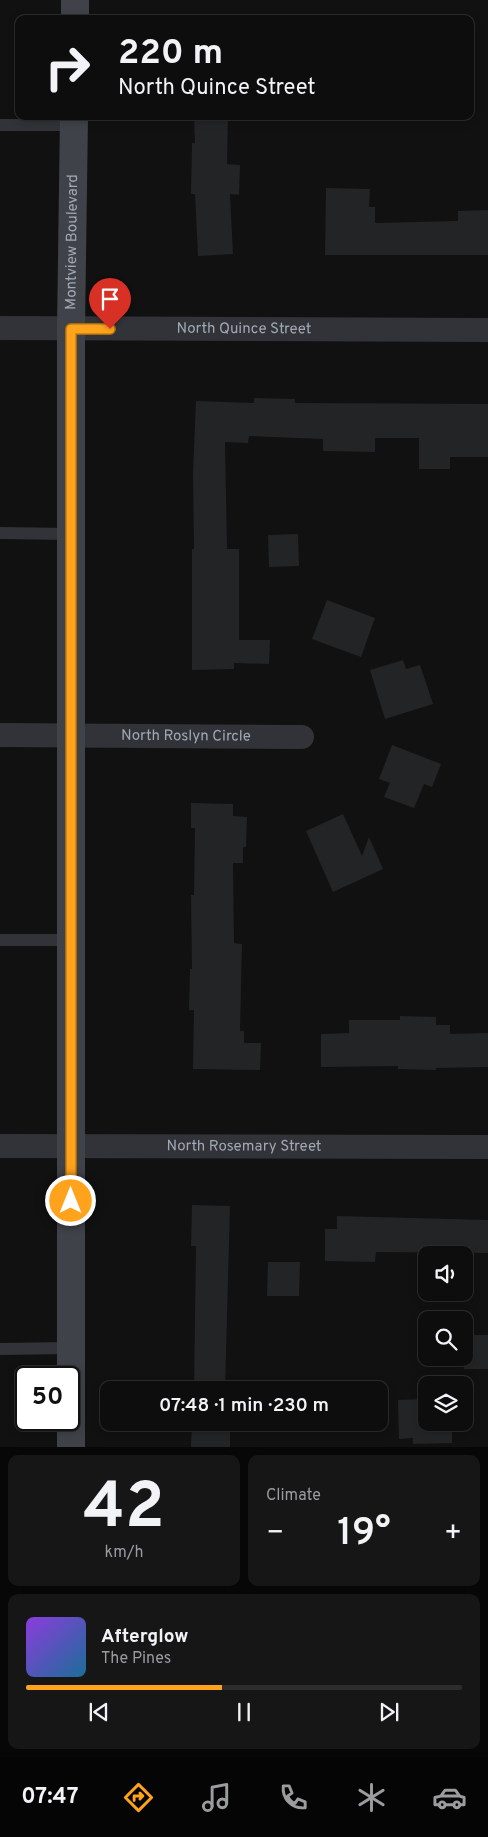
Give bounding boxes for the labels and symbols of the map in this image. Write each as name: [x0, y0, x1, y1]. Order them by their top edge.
street label: Montview Boulevard: [62, 174, 83, 310]
pin: [89, 278, 131, 329]
street label: North Quince Street: [177, 319, 311, 339]
street label: North Roslyn Circle: [121, 726, 251, 746]
street label: North Rosemary Street: [166, 1137, 322, 1156]
position arrow: [44, 1174, 96, 1226]
speed limit sign: 50: [15, 1366, 80, 1431]

